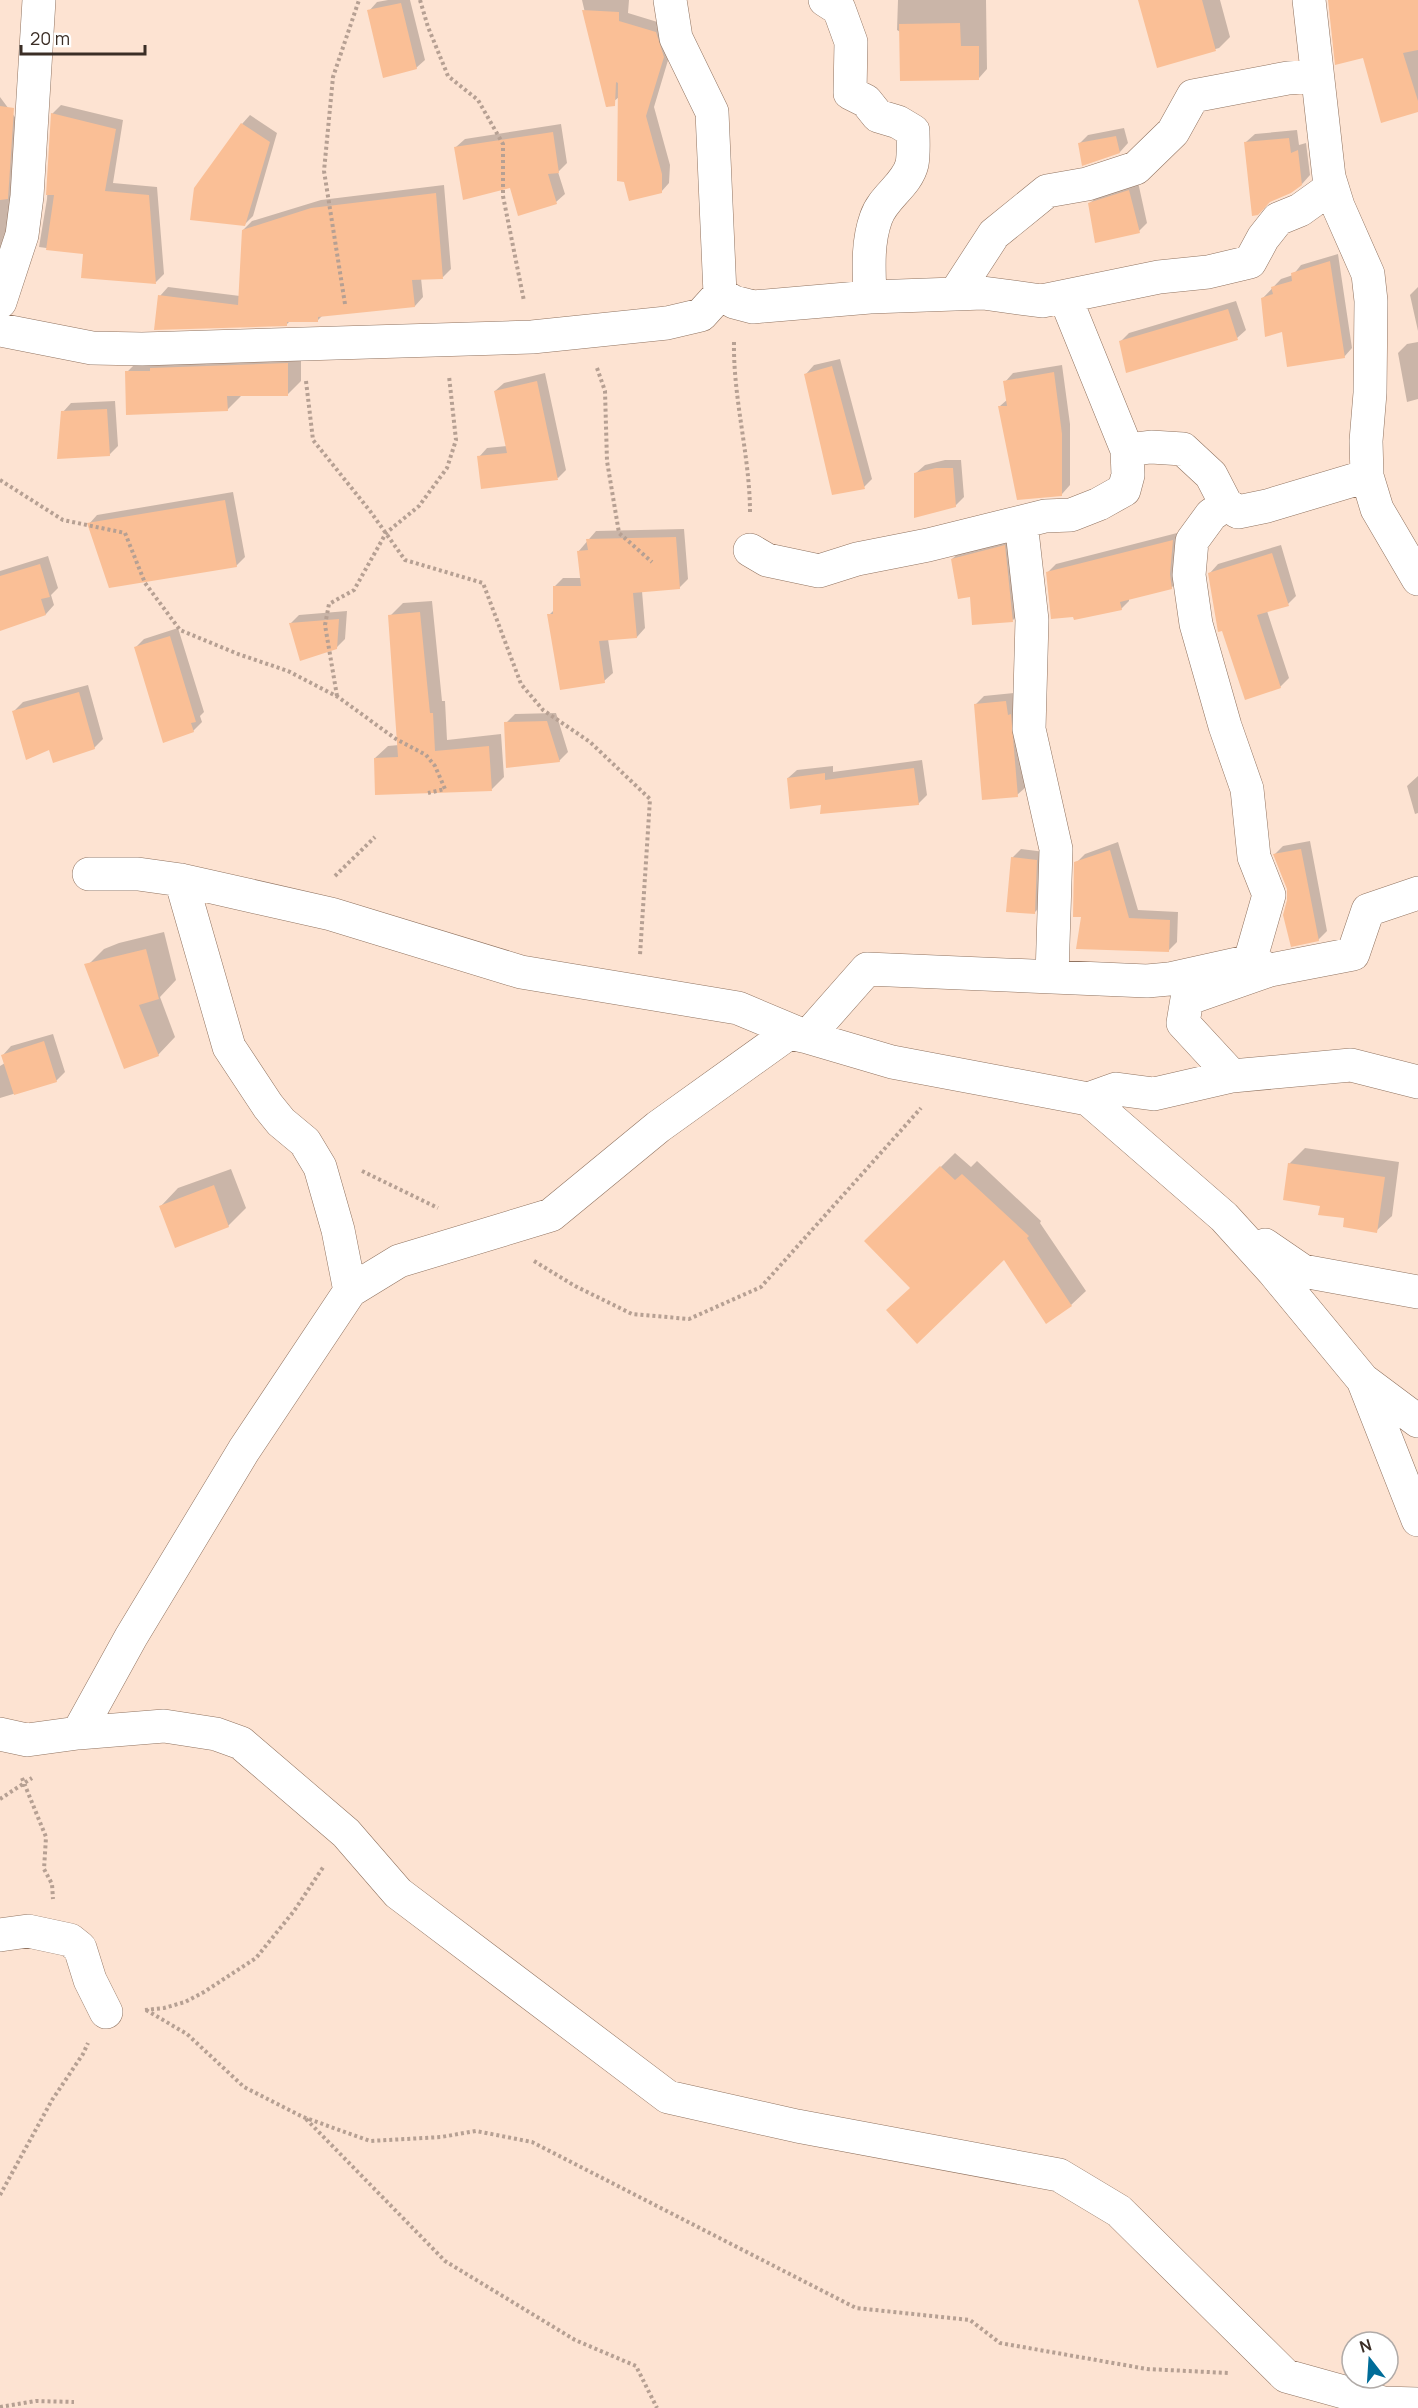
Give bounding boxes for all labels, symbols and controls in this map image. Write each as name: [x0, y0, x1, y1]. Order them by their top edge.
scale bar: [21, 18, 146, 56]
text: 20 m: [30, 26, 70, 50]
north arrow: [1340, 2330, 1400, 2390]
text: N: [1357, 2333, 1374, 2358]

